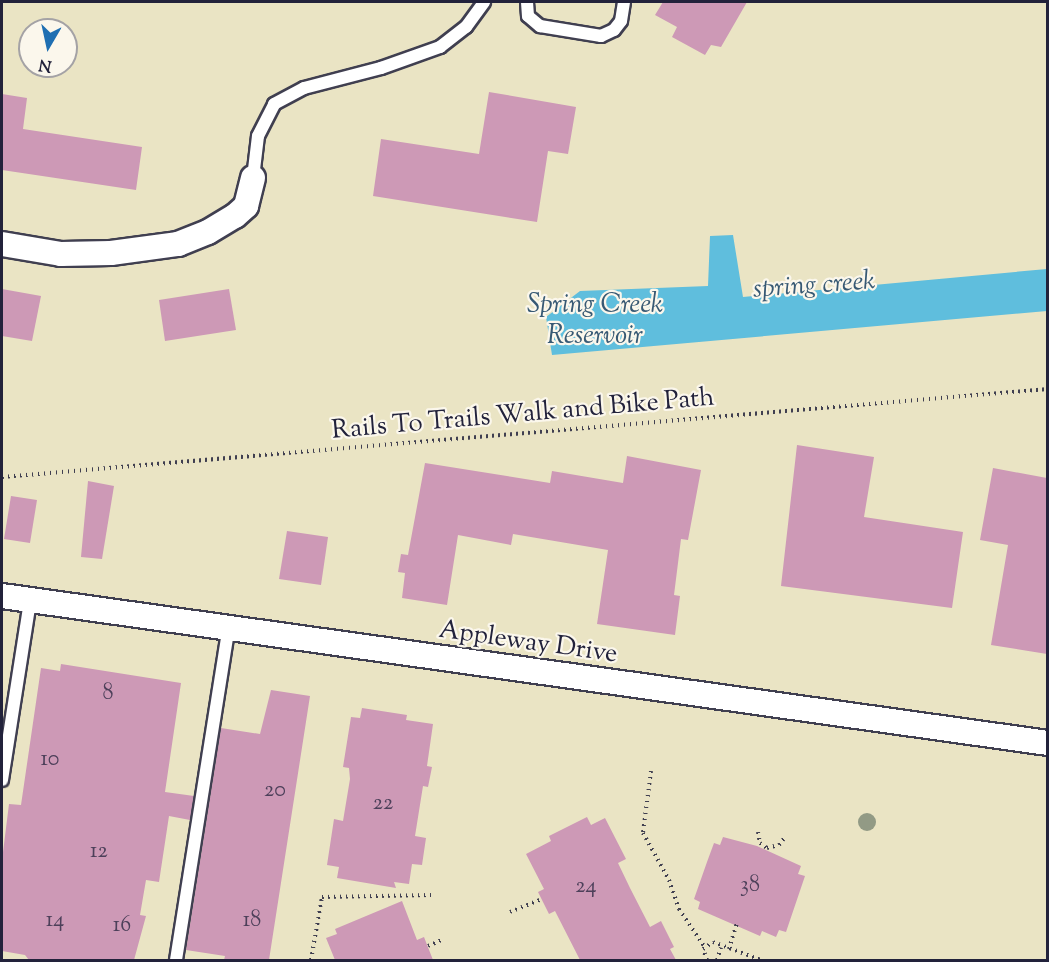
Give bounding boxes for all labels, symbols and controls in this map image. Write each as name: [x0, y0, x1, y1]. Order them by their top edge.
north arrow: [18, 18, 78, 78]
text: N: [37, 52, 54, 77]
water label: spring creek: [752, 266, 876, 306]
water label: Spring Creek Reservoir: [527, 289, 663, 352]
street label: Rails To Trails Walk and Bike Path: [330, 383, 716, 447]
street label: Appleway Drive: [437, 615, 619, 671]
house number: 8: [103, 682, 113, 708]
house number: 10: [41, 748, 59, 774]
house number: 20: [264, 779, 286, 805]
house number: 22: [373, 792, 393, 818]
house number: 12: [90, 840, 108, 866]
house number: 38: [740, 874, 760, 900]
house number: 24: [575, 875, 597, 901]
house number: 14: [46, 909, 64, 935]
house number: 18: [243, 909, 261, 935]
house number: 16: [113, 914, 131, 940]

